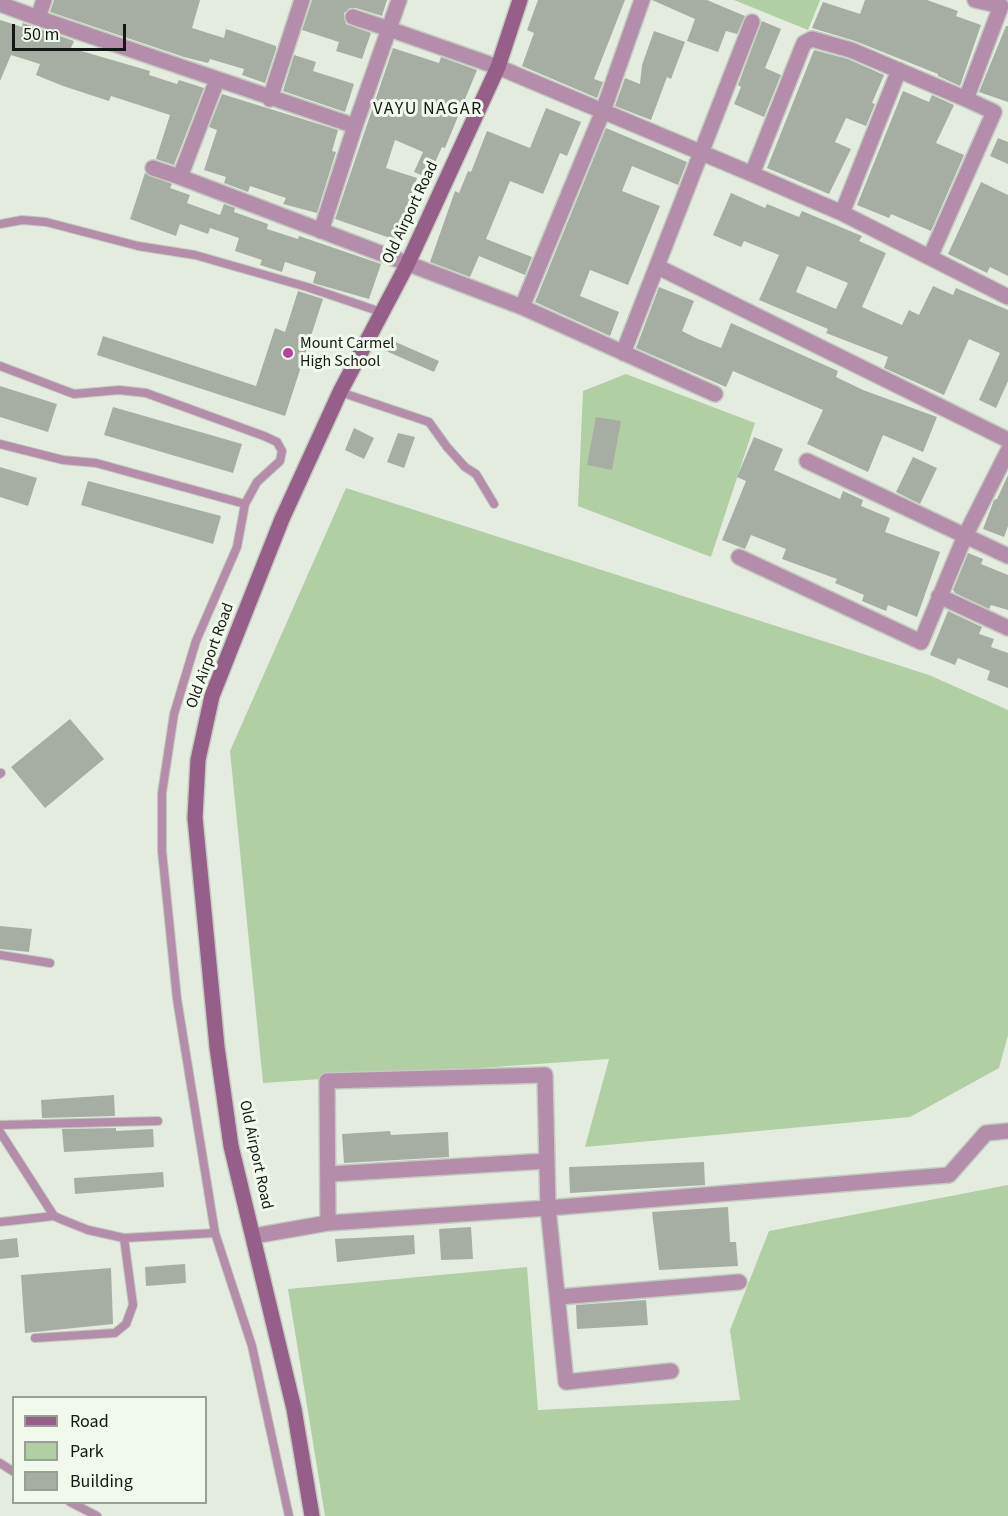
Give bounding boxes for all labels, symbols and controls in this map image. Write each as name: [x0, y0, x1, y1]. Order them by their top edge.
scale bar: [15, 12, 129, 50]
text: 50 m: [23, 22, 59, 47]
district label: VAYU NAGAR: [373, 99, 483, 121]
street label: Old Airport Road: [379, 159, 443, 267]
place label: Mount Carmel High School: [300, 334, 394, 372]
marker: Mount Carmel High School: [281, 346, 295, 360]
street label: Old Airport Road: [183, 601, 239, 711]
street label: Old Airport Road: [234, 1099, 276, 1211]
legend: [12, 1396, 207, 1504]
text: Road: [70, 1409, 109, 1434]
text: Park: [70, 1439, 104, 1464]
text: Building: [70, 1469, 133, 1494]

